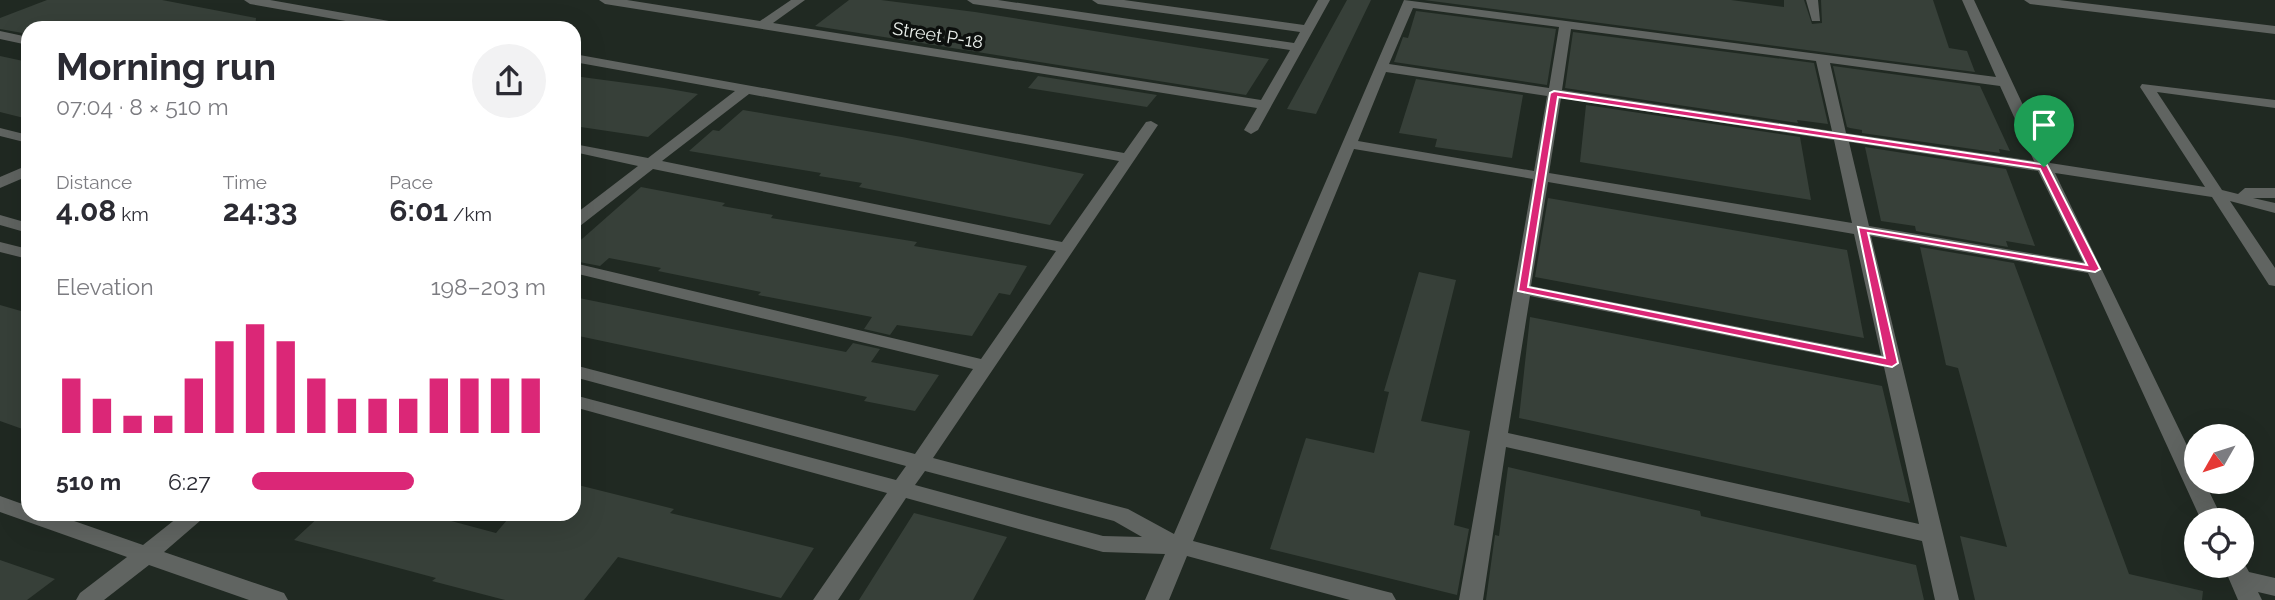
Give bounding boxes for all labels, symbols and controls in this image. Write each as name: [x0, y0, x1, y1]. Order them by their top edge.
street label: Street P-18: [891, 17, 985, 53]
text: Morning run: [56, 44, 276, 89]
button: share: [472, 44, 546, 118]
text: 07:04 · 8 × 510 m: [56, 93, 229, 120]
pin: [2014, 95, 2074, 167]
icon: arrive: [2025, 106, 2063, 144]
text: Distance: [56, 171, 132, 193]
text: Time: [223, 171, 267, 193]
text: Pace: [389, 171, 433, 193]
text: 4.08: [56, 193, 116, 228]
text: 24:33: [223, 193, 298, 228]
text: 6:01: [389, 193, 448, 228]
text: km: [116, 203, 149, 225]
text: /km: [448, 203, 492, 225]
text: Elevation: [56, 273, 154, 300]
text: 198–203 m: [431, 273, 546, 300]
north arrow: [2184, 424, 2254, 494]
map controls: [2184, 424, 2254, 578]
text: 510 m: [56, 468, 121, 495]
text: 6:27: [168, 468, 210, 495]
button: locate: [2184, 508, 2254, 578]

